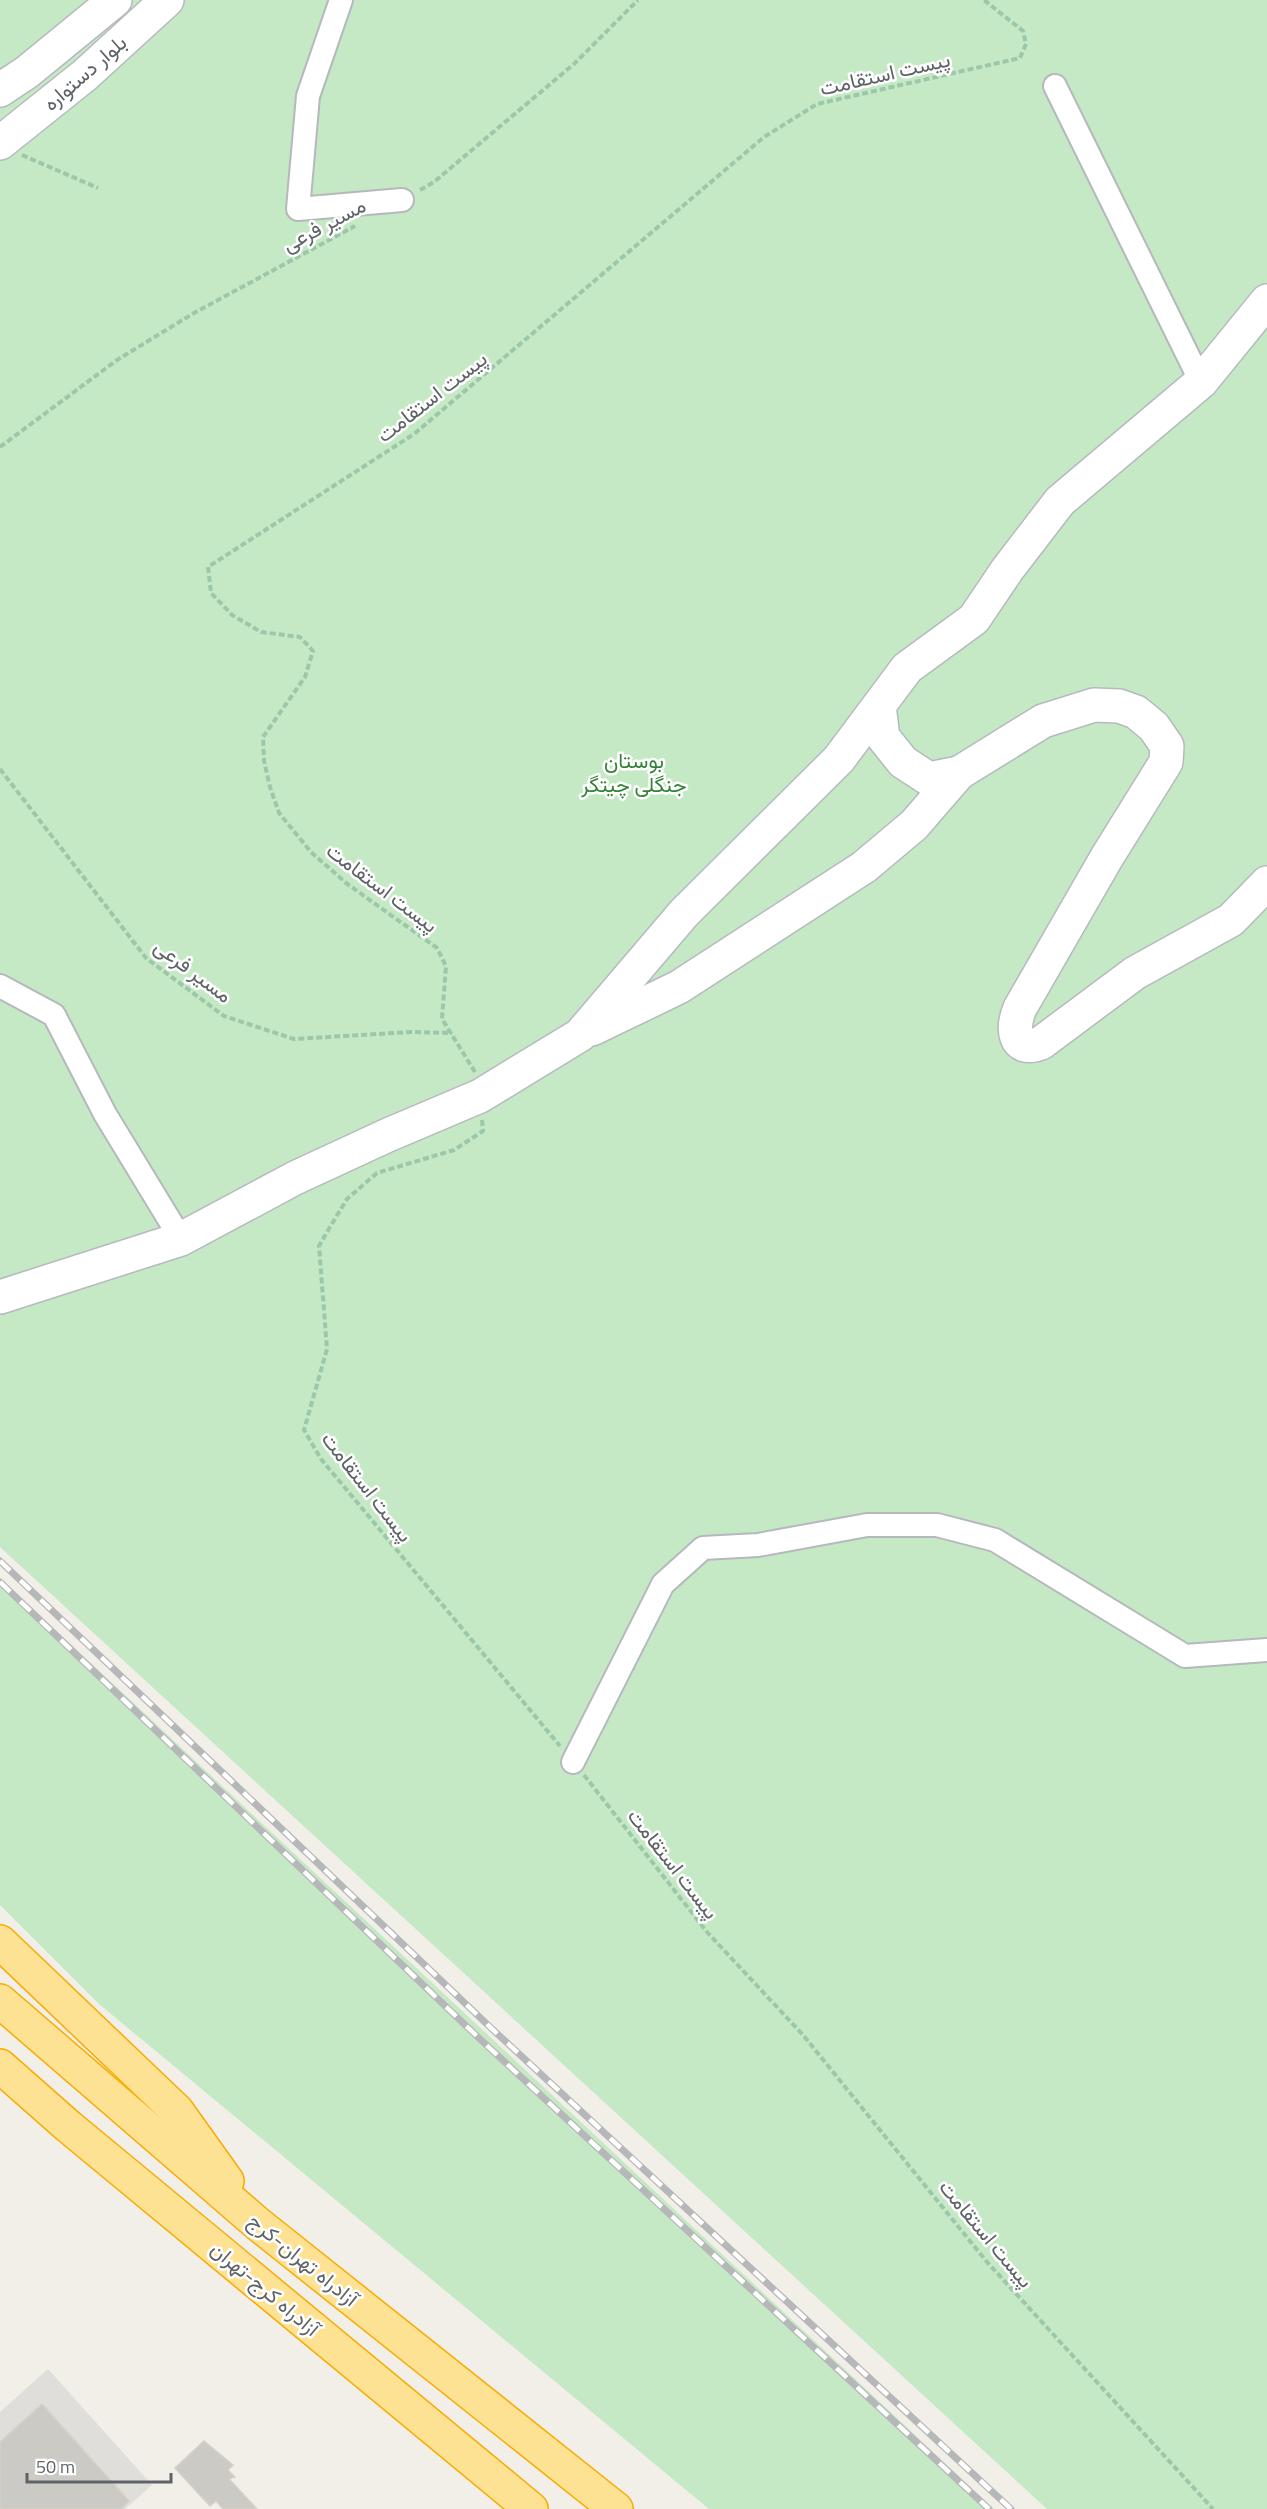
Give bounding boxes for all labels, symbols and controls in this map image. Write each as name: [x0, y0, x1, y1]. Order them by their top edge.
street label: بلوار دستواره: [35, 27, 134, 118]
street label: پیست استقامت: [816, 42, 953, 104]
street label: مسیر فرعی: [276, 189, 371, 260]
street label: پیست استقامت: [369, 343, 494, 450]
park label: بوستان جنگلی چیتگر: [580, 744, 687, 800]
street label: پیست استقامت: [320, 834, 445, 940]
street label: مسیر فرعی: [148, 930, 239, 1010]
street label: پیست استقامت: [314, 1424, 421, 1549]
street label: پیست استقامت: [620, 1801, 727, 1926]
street label: پیست استقامت: [932, 2172, 1042, 2295]
street label: آزادراه تهران-کرج: [242, 2205, 367, 2315]
street label: آزادراه کرج-تهران: [204, 2233, 329, 2345]
scale bar: [27, 2446, 171, 2484]
text: 50 m: [36, 2453, 75, 2480]

